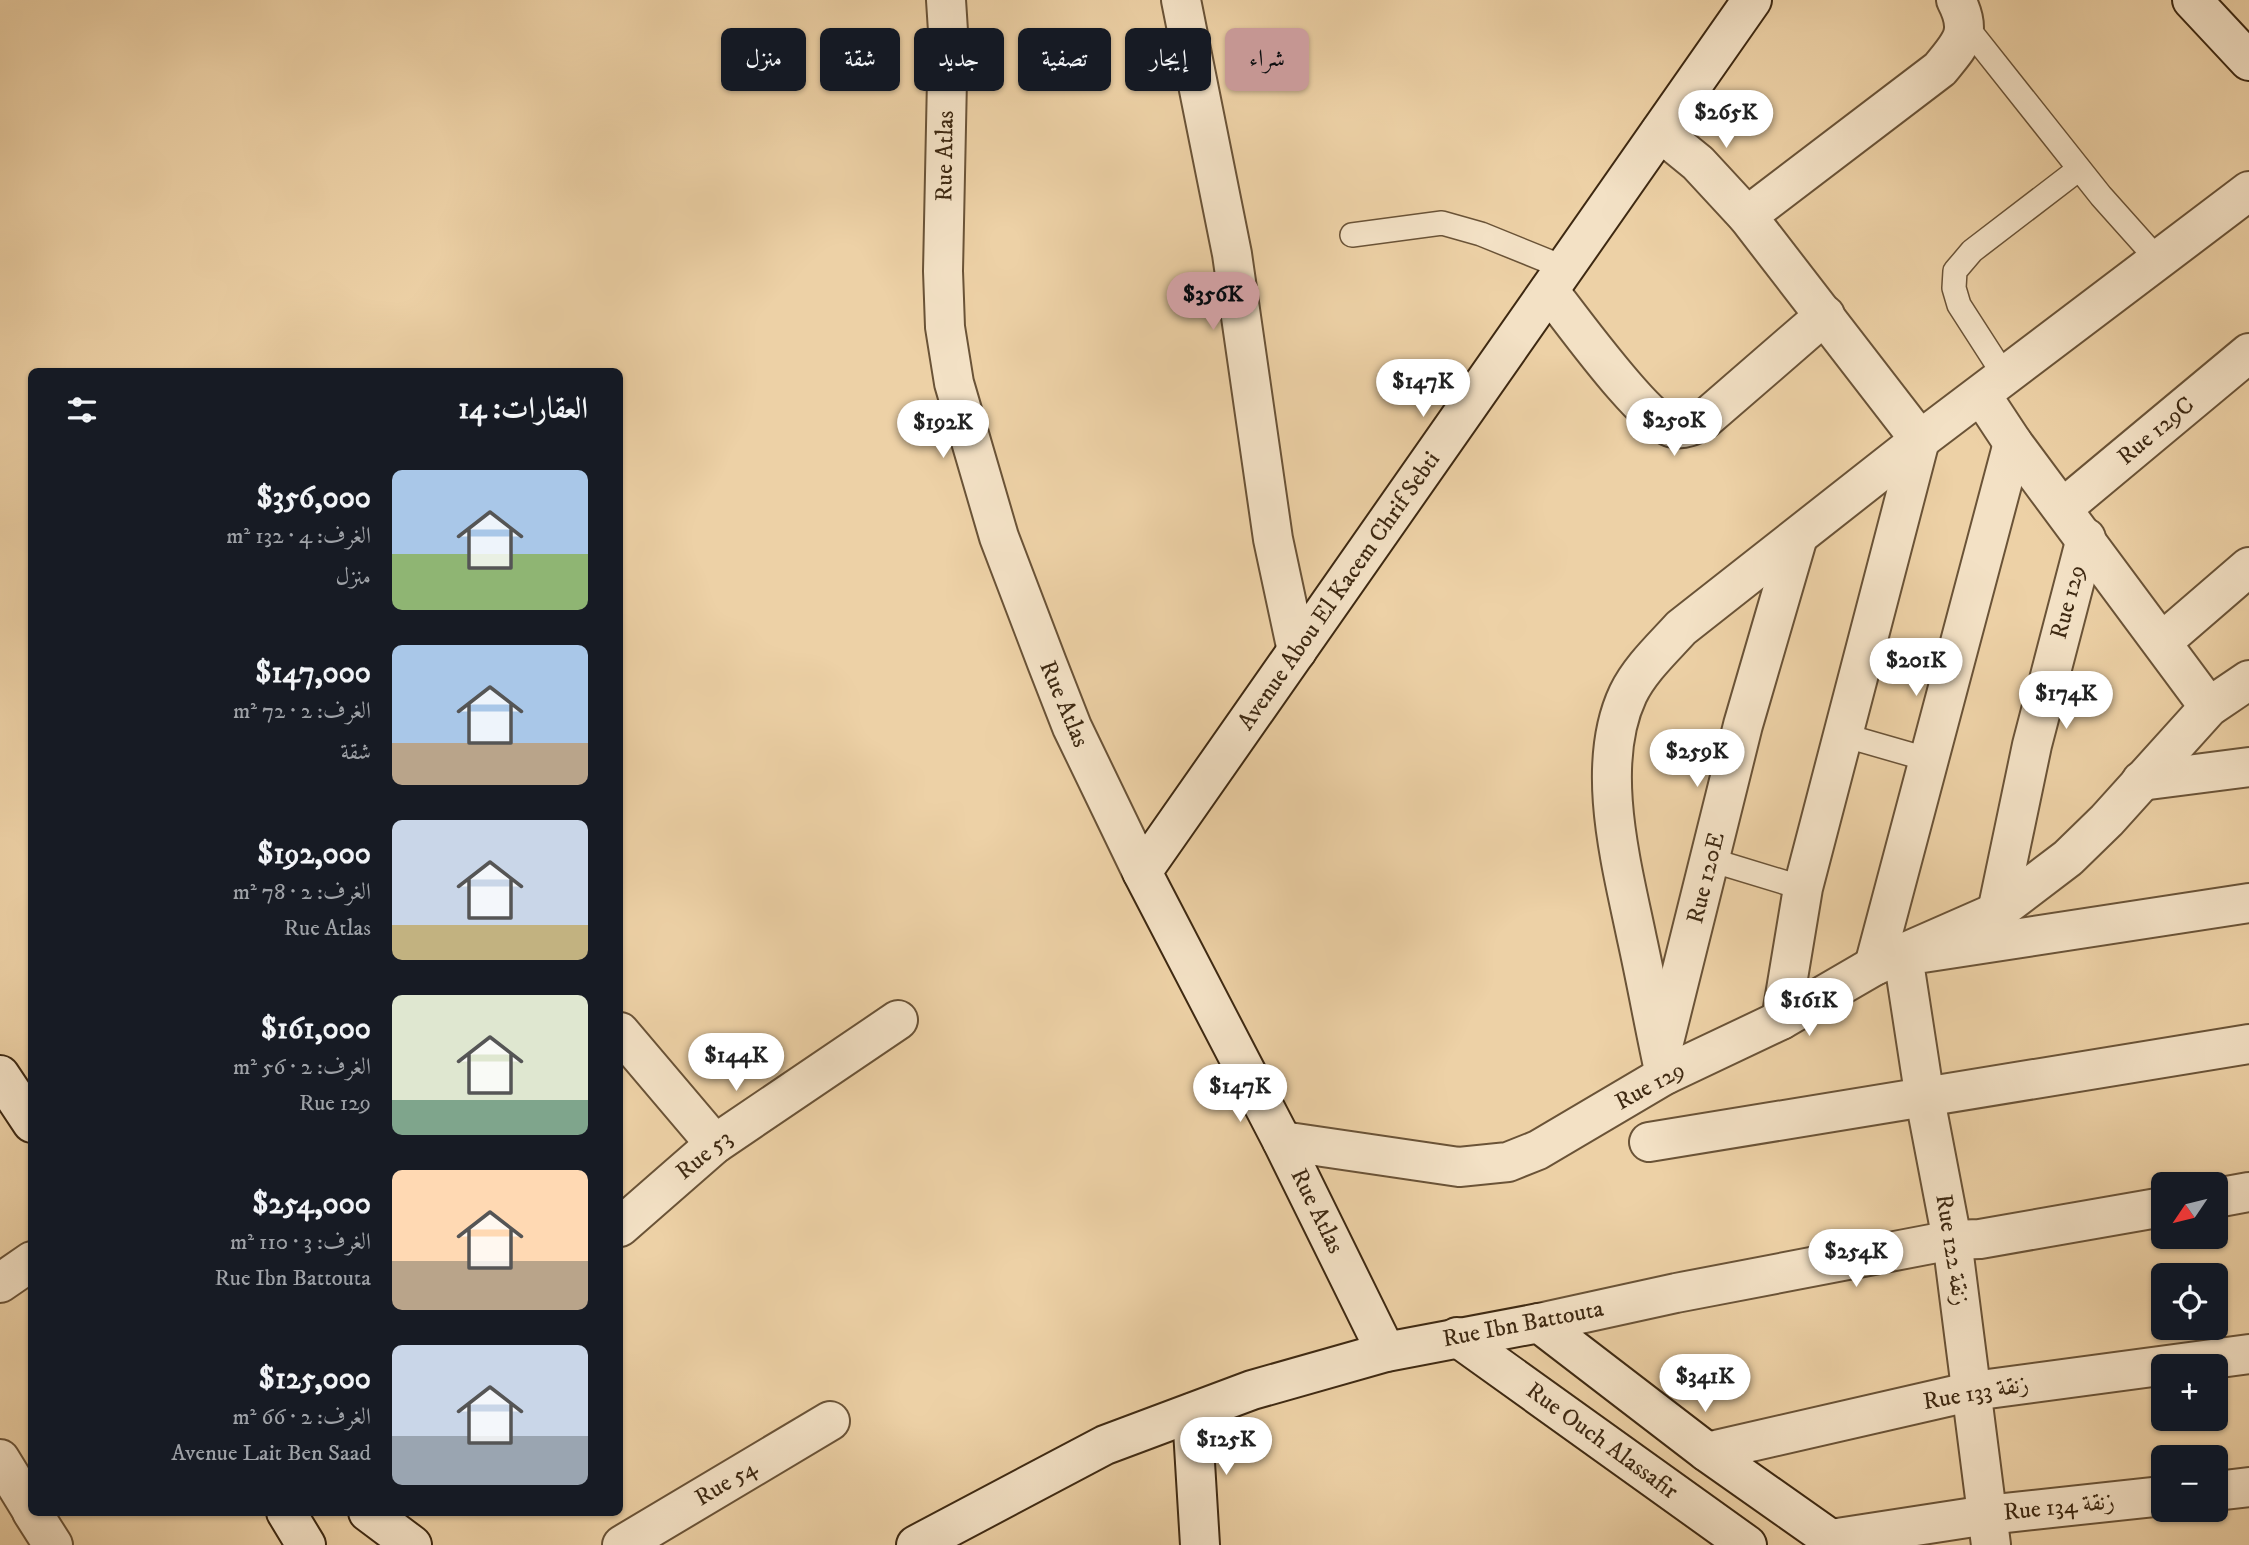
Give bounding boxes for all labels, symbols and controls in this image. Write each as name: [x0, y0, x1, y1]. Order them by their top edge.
chip: منزل: [721, 28, 806, 91]
chip: شقة: [820, 28, 900, 91]
chip: جديد: [914, 28, 1004, 91]
chip: تصفية: [1018, 28, 1111, 91]
chip: إيجار: [1125, 28, 1211, 91]
chip: شراء: [1225, 28, 1309, 91]
pin: $265K: [1677, 90, 1775, 150]
text: $265K: [1694, 98, 1758, 127]
street label: Rue Atlas: [929, 110, 961, 202]
pin: $356K: [1164, 272, 1262, 332]
text: $356K: [1183, 280, 1243, 309]
pin: $147K: [1374, 360, 1472, 419]
text: $147K: [1392, 367, 1454, 396]
street label: Rue 129C: [2111, 390, 2201, 472]
icon: filters: [63, 391, 101, 429]
text: العقارات: 14: [458, 391, 588, 428]
pin: $250K: [1625, 398, 1723, 458]
pin: $192K: [894, 400, 992, 460]
text: $250K: [1642, 406, 1706, 435]
text: $192K: [913, 408, 973, 437]
street label: Avenue Abou El Kacem Chrif Sebti: [1231, 446, 1447, 736]
text: $356,000: [256, 480, 371, 517]
icon: home: [448, 498, 532, 582]
text: الغرف: 4 · 132 m²: [226, 522, 371, 551]
street label: Rue 129: [2044, 562, 2092, 642]
text: منزل: [336, 563, 371, 592]
pin: $201K: [1867, 638, 1965, 698]
text: $201K: [1886, 646, 1946, 675]
text: $147,000: [255, 655, 371, 692]
street label: Rue Atlas: [1032, 656, 1096, 752]
pin: $174K: [2017, 672, 2115, 731]
icon: home: [448, 673, 532, 757]
text: $174K: [2035, 679, 2097, 708]
text: الغرف: 2 · 72 m²: [233, 697, 371, 726]
pin: $259K: [1648, 730, 1746, 789]
text: $259K: [1666, 737, 1728, 766]
text: شقة: [341, 738, 371, 767]
street label: Rue 120E: [1680, 829, 1732, 927]
text: $192,000: [257, 836, 371, 873]
icon: home: [448, 848, 532, 932]
text: الغرف: 2 · 78 m²: [233, 878, 371, 907]
text: Rue Atlas: [284, 914, 371, 943]
pin: $161K: [1760, 978, 1858, 1038]
text: $161K: [1780, 986, 1838, 1015]
text: $161,000: [261, 1011, 371, 1048]
icon: home: [448, 1023, 532, 1107]
pin: $144K: [687, 1034, 785, 1093]
text: $144K: [704, 1041, 768, 1070]
text: الغرف: 2 · 56 m²: [233, 1053, 371, 1082]
street label: Rue 129: [1610, 1055, 1690, 1117]
pin: $147K: [1191, 1064, 1289, 1124]
text: $147K: [1209, 1072, 1271, 1101]
text: Rue 129: [299, 1089, 371, 1118]
street label: Rue 53: [670, 1123, 738, 1187]
street label: Rue Atlas: [1284, 1164, 1350, 1258]
north arrow: [2151, 1172, 2228, 1250]
map controls: [2151, 1172, 2228, 1522]
text: $254,000: [252, 1186, 371, 1223]
street label: Rue 122 زنقة: [1928, 1192, 1976, 1308]
icon: home: [448, 1198, 532, 1282]
text: الغرف: 3 · 110 m²: [230, 1228, 371, 1257]
pin: $254K: [1807, 1230, 1905, 1289]
text: $254K: [1824, 1237, 1888, 1266]
button: locate: [2151, 1263, 2228, 1340]
text: Rue Ibn Battouta: [215, 1264, 371, 1293]
street label: Rue Ibn Battouta: [1440, 1294, 1607, 1354]
pin: $341K: [1656, 1354, 1754, 1414]
button: +: [2151, 1354, 2228, 1431]
text: $125,000: [259, 1361, 371, 1398]
text: $341K: [1676, 1362, 1734, 1391]
street label: Rue 133 زنقة: [1921, 1369, 2031, 1417]
icon: home: [448, 1373, 532, 1457]
street label: Rue Ouch Alassafir: [1520, 1376, 1684, 1506]
text: الغرف: 2 · 66 m²: [232, 1403, 371, 1432]
pin: $125K: [1177, 1418, 1275, 1477]
text: $125K: [1196, 1425, 1256, 1454]
text: Avenue Lait Ben Saad: [171, 1439, 371, 1468]
button: −: [2151, 1445, 2228, 1522]
street label: Rue 54: [690, 1452, 763, 1513]
street label: Rue 134 زنقة: [2002, 1486, 2116, 1528]

